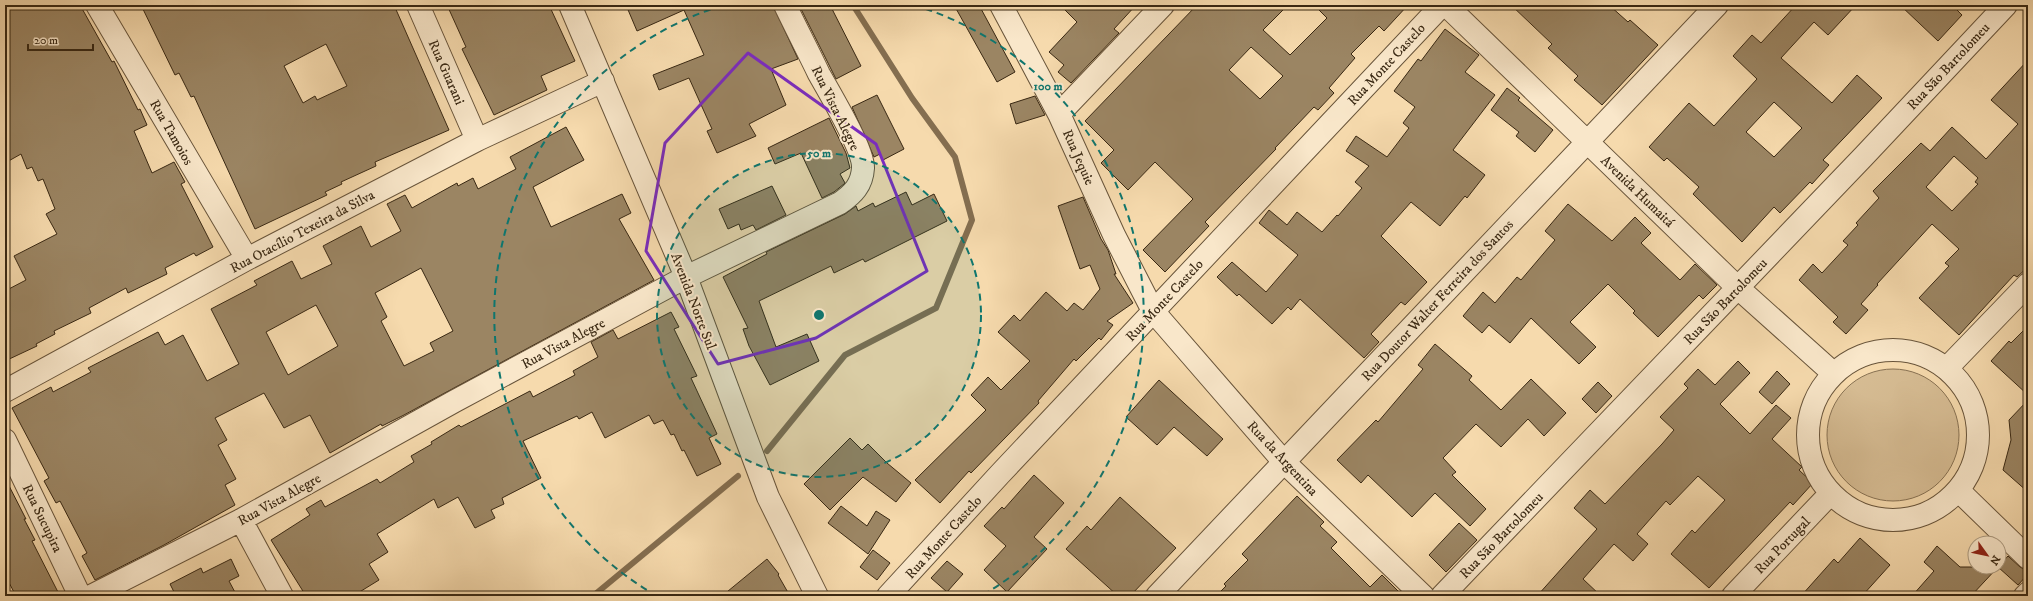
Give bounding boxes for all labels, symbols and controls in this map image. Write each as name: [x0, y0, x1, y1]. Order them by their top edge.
street label: Rua São Bartolomeu: [1903, 19, 1994, 114]
street label: Rua Monte Castelo: [1344, 20, 1430, 110]
scale bar: [28, 26, 93, 52]
text: 20 m: [34, 33, 58, 48]
street label: Rua Guarani: [424, 37, 469, 108]
street label: Rua Vista Alegre: [807, 63, 863, 154]
text: 100 m: [1034, 79, 1062, 94]
street label: Rua Tamoios: [145, 97, 197, 169]
street label: Rua Jequie: [1058, 127, 1098, 188]
text: 50 m: [806, 146, 831, 161]
street label: Avenida Humaitá: [1596, 152, 1678, 232]
street label: Rua Otacílio Texeira da Silva: [227, 186, 378, 278]
street label: Rua Doutor Walter Ferreira dos Santos: [1358, 216, 1518, 385]
street label: Avenida Norte Sul: [666, 250, 720, 353]
street label: Rua São Bartolomeu: [1680, 254, 1772, 349]
street label: Rua Monte Castelo: [1122, 256, 1208, 346]
centre of rings: [812, 308, 826, 322]
street label: Rua Vista Alegre: [519, 314, 609, 373]
street label: Rua da Argentina: [1243, 417, 1322, 500]
street label: Rua Vista Alegre: [235, 470, 324, 530]
street label: Rua Sucupira: [18, 481, 66, 556]
street label: Rua São Bartolomeu: [1456, 488, 1548, 583]
street label: Rua Monte Castelo: [902, 492, 986, 583]
street label: Rua Portugal: [1751, 513, 1815, 578]
north arrow: [1967, 535, 2007, 575]
text: N: [1986, 552, 2003, 568]

